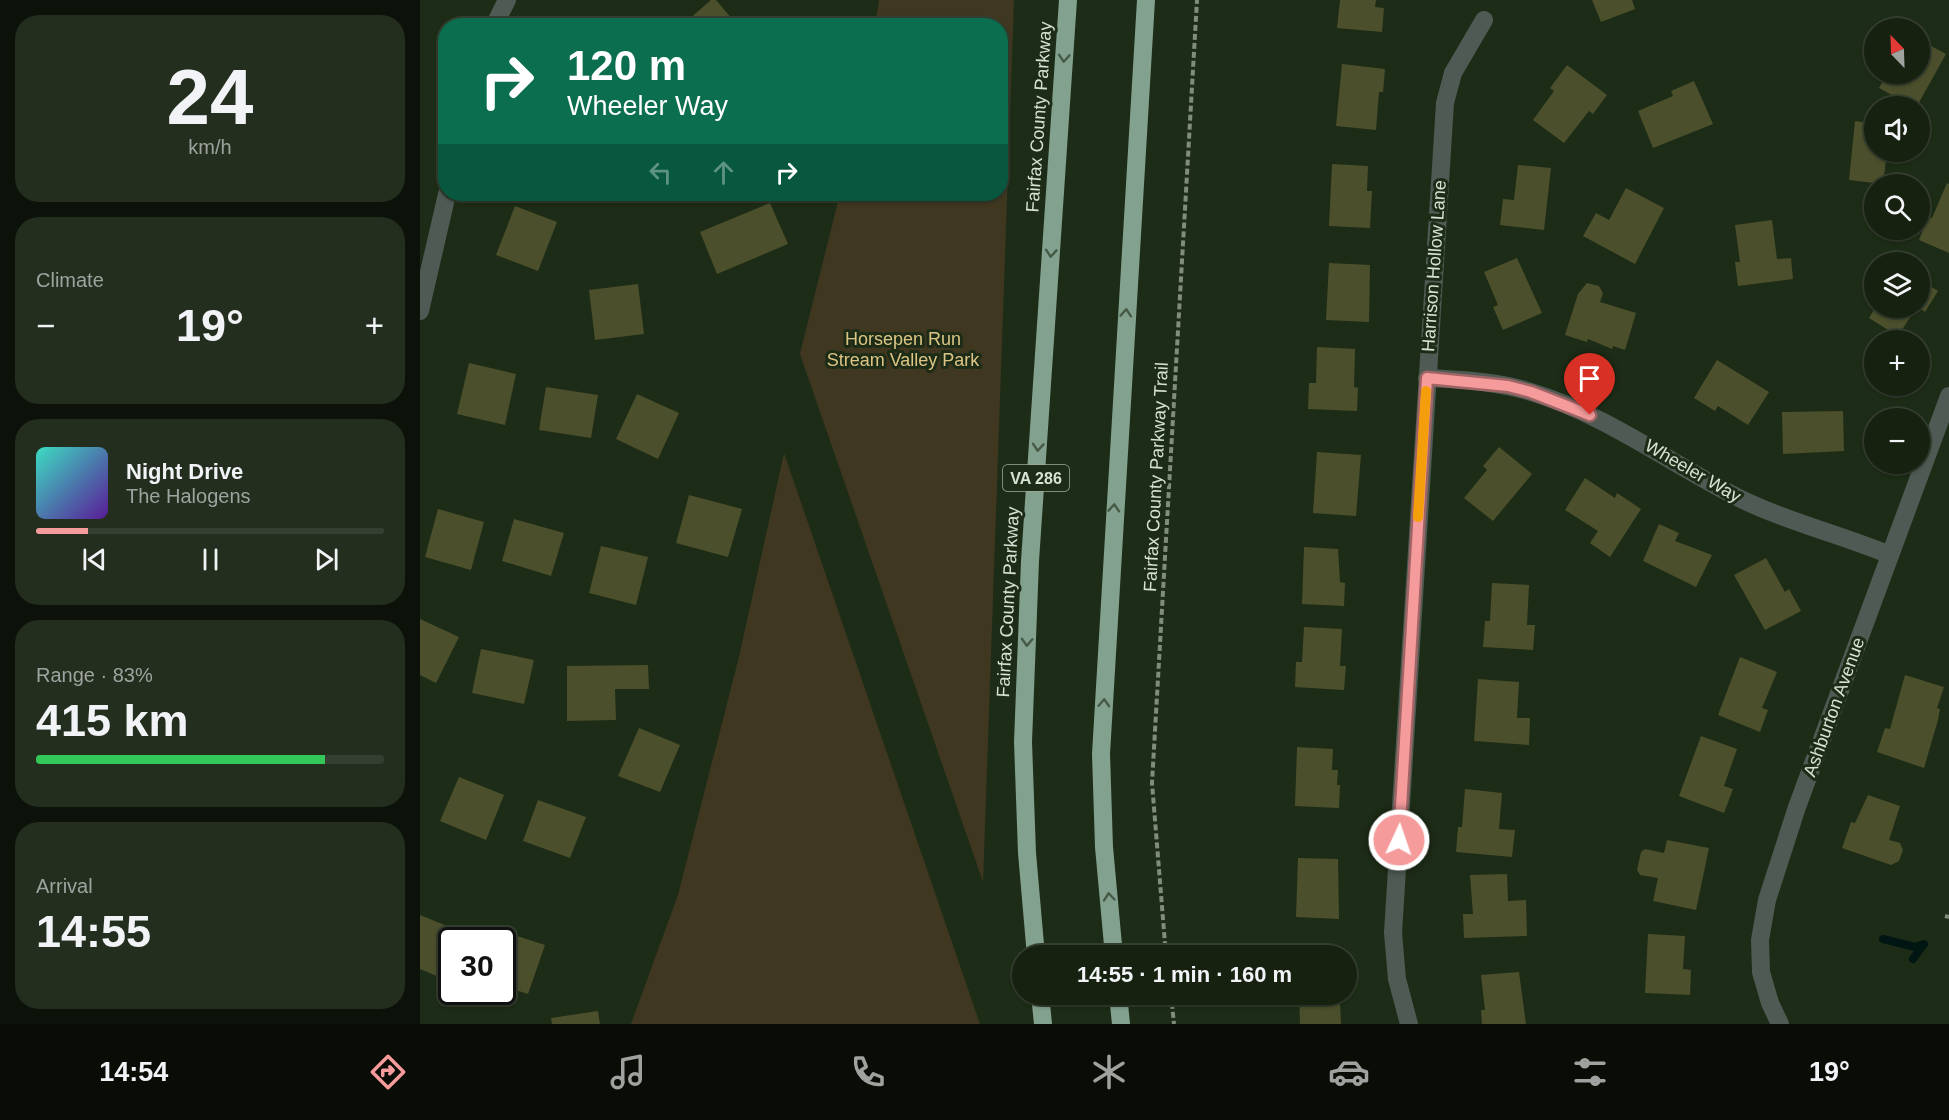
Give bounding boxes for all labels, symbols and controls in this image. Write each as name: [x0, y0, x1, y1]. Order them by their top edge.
north arrow: [1864, 18, 1930, 84]
map controls: [1864, 18, 1930, 474]
street label: Fairfax County Parkway: [1022, 21, 1056, 213]
icon: right: [468, 42, 546, 120]
text: 120 m: [567, 42, 686, 89]
text: 24: [167, 53, 253, 141]
one-way arrow: [1057, 54, 1070, 63]
text: Wheeler Way: [567, 91, 728, 121]
button: sound: [1864, 96, 1930, 162]
text: km/h: [188, 136, 232, 158]
icon: left: [644, 156, 677, 189]
icon: ahead: [707, 156, 740, 189]
icon: right: [770, 156, 803, 189]
button: search: [1864, 174, 1930, 240]
street label: Harrison Hollow Lane: [1418, 179, 1450, 353]
one-way arrow: [1044, 248, 1057, 257]
button: layers: [1864, 252, 1930, 318]
text: Climate: [36, 269, 104, 291]
text: 19°: [176, 300, 244, 351]
text: −: [36, 307, 55, 344]
text: +: [365, 307, 384, 344]
one-way arrow: [1120, 309, 1133, 318]
park label: Horsepen Run Stream Valley Park: [827, 329, 980, 370]
button: +: [1864, 330, 1930, 396]
pin: [1564, 353, 1615, 415]
street label: Fairfax County Parkway Trail: [1140, 362, 1172, 592]
icon: arrive: [1573, 362, 1606, 395]
button: −: [1864, 408, 1930, 474]
street label: Wheeler Way: [1642, 435, 1744, 507]
one-way arrow: [1031, 443, 1044, 452]
text: Night Drive: [126, 459, 243, 484]
road number: VA 286: [1003, 465, 1069, 491]
text: The Halogens: [126, 485, 251, 507]
one-way arrow: [1108, 503, 1121, 512]
street label: Fairfax County Parkway: [993, 506, 1023, 698]
icon: previous: [78, 543, 111, 576]
icon: pause: [194, 543, 227, 576]
icon: next: [310, 543, 343, 576]
street label: Ashburton Avenue: [1799, 635, 1869, 779]
one-way arrow: [1021, 638, 1033, 647]
text: Range · 83%: [36, 664, 153, 686]
text: 415 km: [36, 695, 189, 746]
one-way arrow: [1097, 698, 1110, 707]
position arrow: [1367, 808, 1431, 872]
text: Arrival: [36, 875, 93, 897]
one-way arrow: [1103, 893, 1116, 902]
text: 14:55: [36, 906, 151, 957]
speed limit sign: 30: [438, 927, 516, 1005]
text: 14:55 · 1 min · 160 m: [1077, 962, 1292, 987]
icon: directions: [367, 1051, 409, 1093]
icon: music: [607, 1051, 649, 1093]
icon: phone: [847, 1051, 889, 1093]
icon: climate: [1088, 1051, 1130, 1093]
icon: car: [1328, 1051, 1370, 1093]
icon: filters: [1569, 1051, 1611, 1093]
text: 14:54: [99, 1057, 168, 1087]
text: 19°: [1809, 1057, 1850, 1087]

